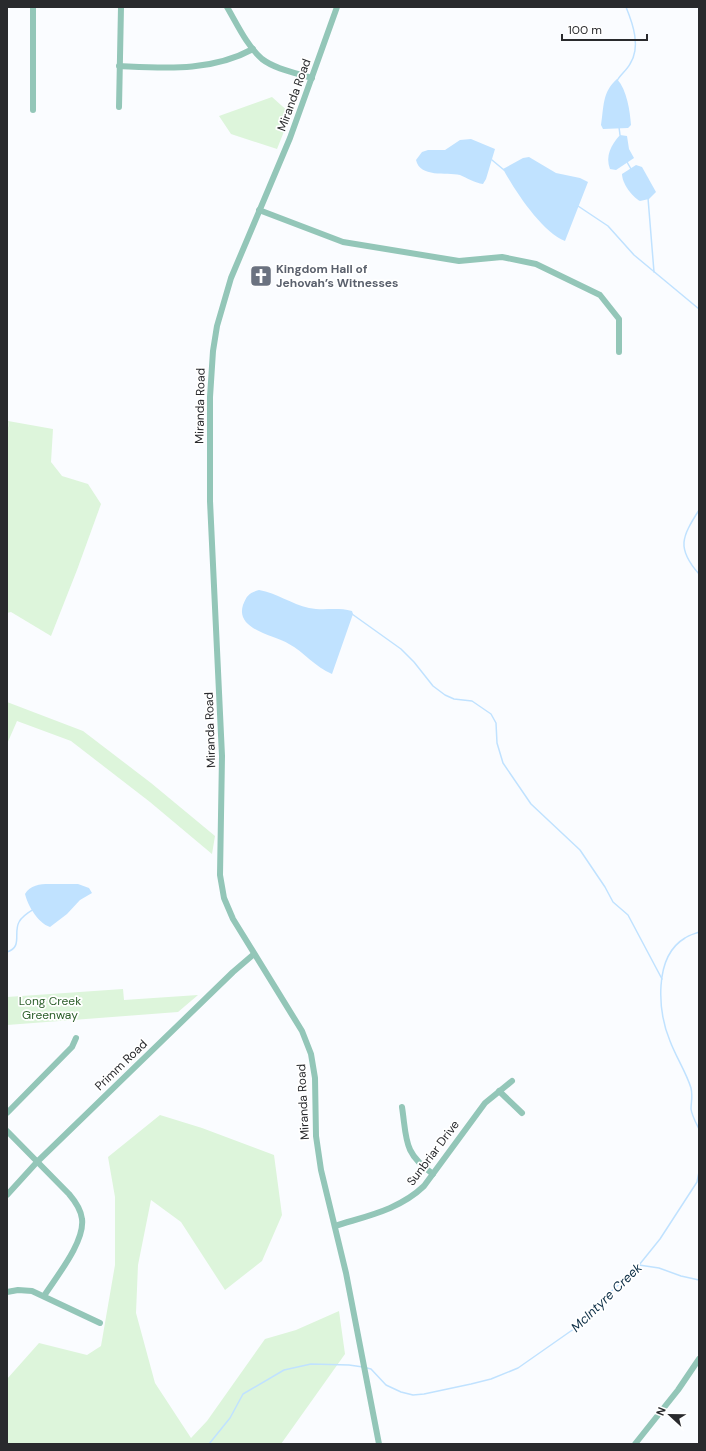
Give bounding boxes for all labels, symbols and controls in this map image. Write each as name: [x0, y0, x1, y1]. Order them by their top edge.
scale bar: [562, 16, 647, 42]
text: 100 m: [568, 22, 602, 38]
street label: Miranda Road: [273, 57, 315, 133]
place label: Kingdom Hall of Jehovah’s Witnesses: [276, 261, 398, 291]
church icon: Kingdom Hall of Jehovah’s Witnesses: [248, 263, 274, 289]
street label: Miranda Road: [191, 368, 209, 444]
street label: Miranda Road: [201, 692, 219, 768]
park label: Long Creek Greenway: [19, 993, 81, 1023]
street label: Primm Road: [91, 1036, 151, 1094]
street label: Miranda Road: [293, 1064, 313, 1140]
street label: Sunbriar Drive: [403, 1117, 463, 1189]
water label: McIntyre Creek: [567, 1259, 646, 1336]
north arrow: [650, 1395, 690, 1435]
text: N: [653, 1405, 669, 1418]

